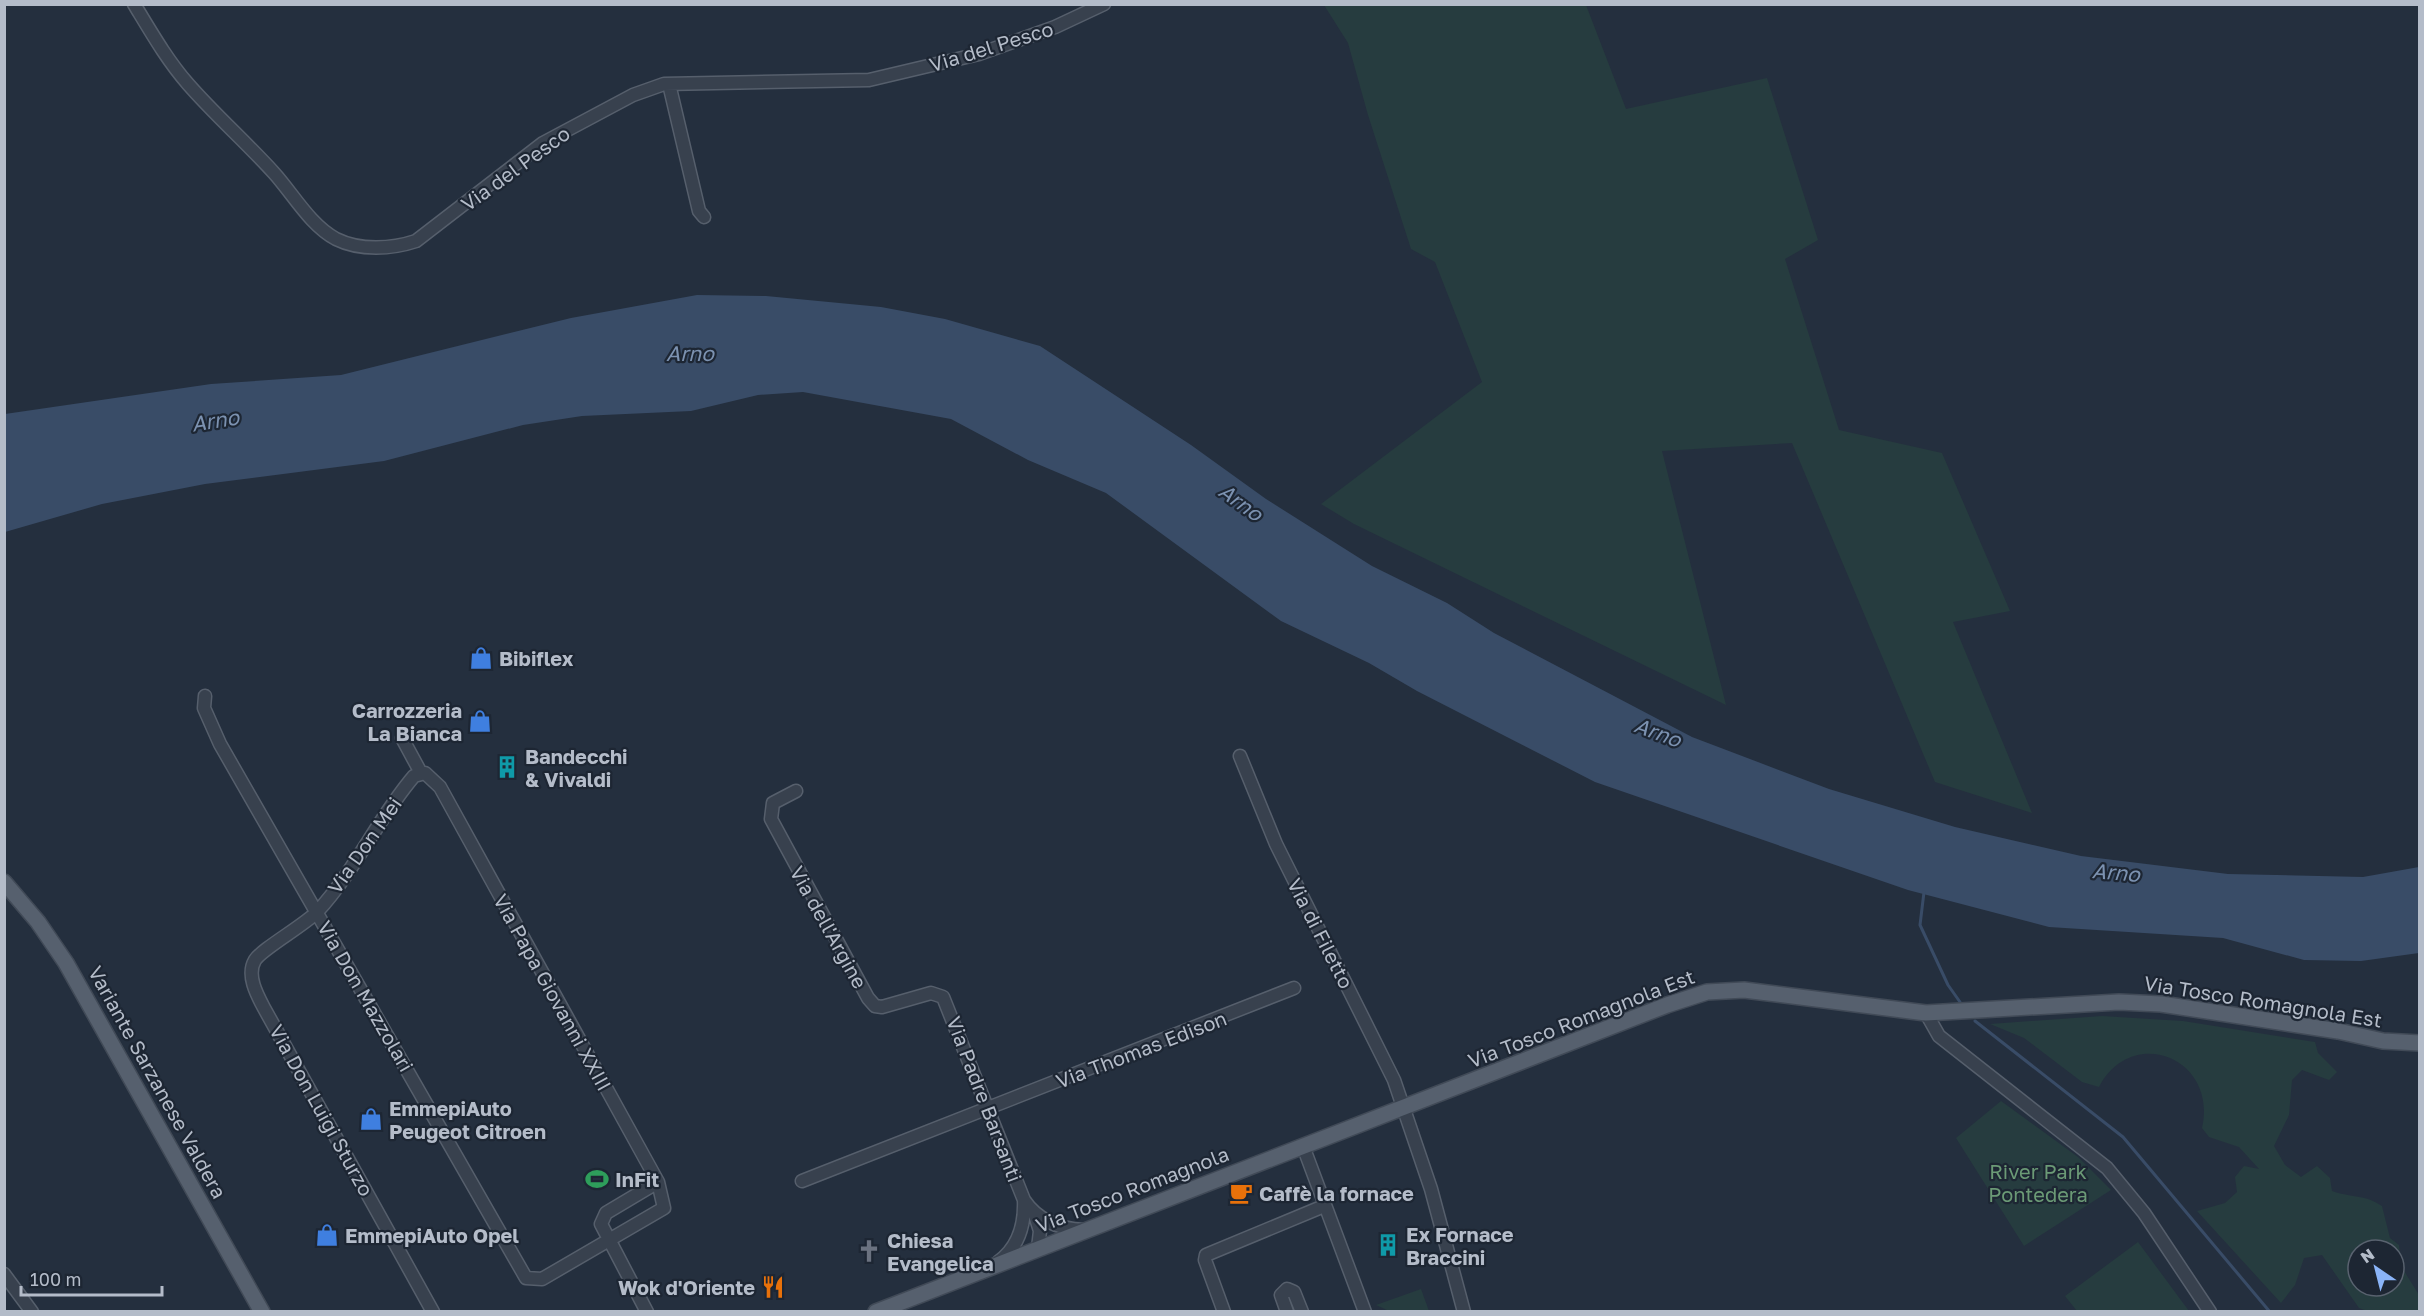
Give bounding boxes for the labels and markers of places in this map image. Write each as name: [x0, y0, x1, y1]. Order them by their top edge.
shop icon: Bibiflex: [468, 645, 494, 671]
place label: Bibiflex: [499, 646, 574, 670]
place label: Carrozzeria La Bianca: [352, 698, 462, 745]
shop icon: Carrozzeria La Bianca: [467, 708, 493, 734]
place label: Bandecchi & Vivaldi: [525, 744, 627, 791]
building icon: Bandecchi & Vivaldi: [494, 754, 520, 780]
place label: EmmepiAuto Peugeot Citroen: [389, 1096, 546, 1143]
shop icon: EmmepiAuto Peugeot Citroen: [358, 1106, 384, 1132]
sports icon: InFit: [584, 1166, 610, 1192]
place label: InFit: [615, 1167, 659, 1191]
cafe icon: Caffè la fornace: [1228, 1180, 1254, 1206]
place label: Caffè la fornace: [1259, 1181, 1414, 1205]
shop icon: EmmepiAuto Opel: [314, 1222, 340, 1248]
place label: Ex Fornace Braccini: [1406, 1222, 1514, 1269]
place label: EmmepiAuto Opel: [345, 1223, 519, 1247]
place label: Chiesa Evangelica: [887, 1228, 994, 1275]
building icon: Ex Fornace Braccini: [1375, 1232, 1401, 1258]
church icon: Chiesa Evangelica: [856, 1238, 882, 1264]
restaurant icon: Wok d'Oriente: [760, 1274, 786, 1300]
place label: Wok d'Oriente: [618, 1275, 755, 1299]

